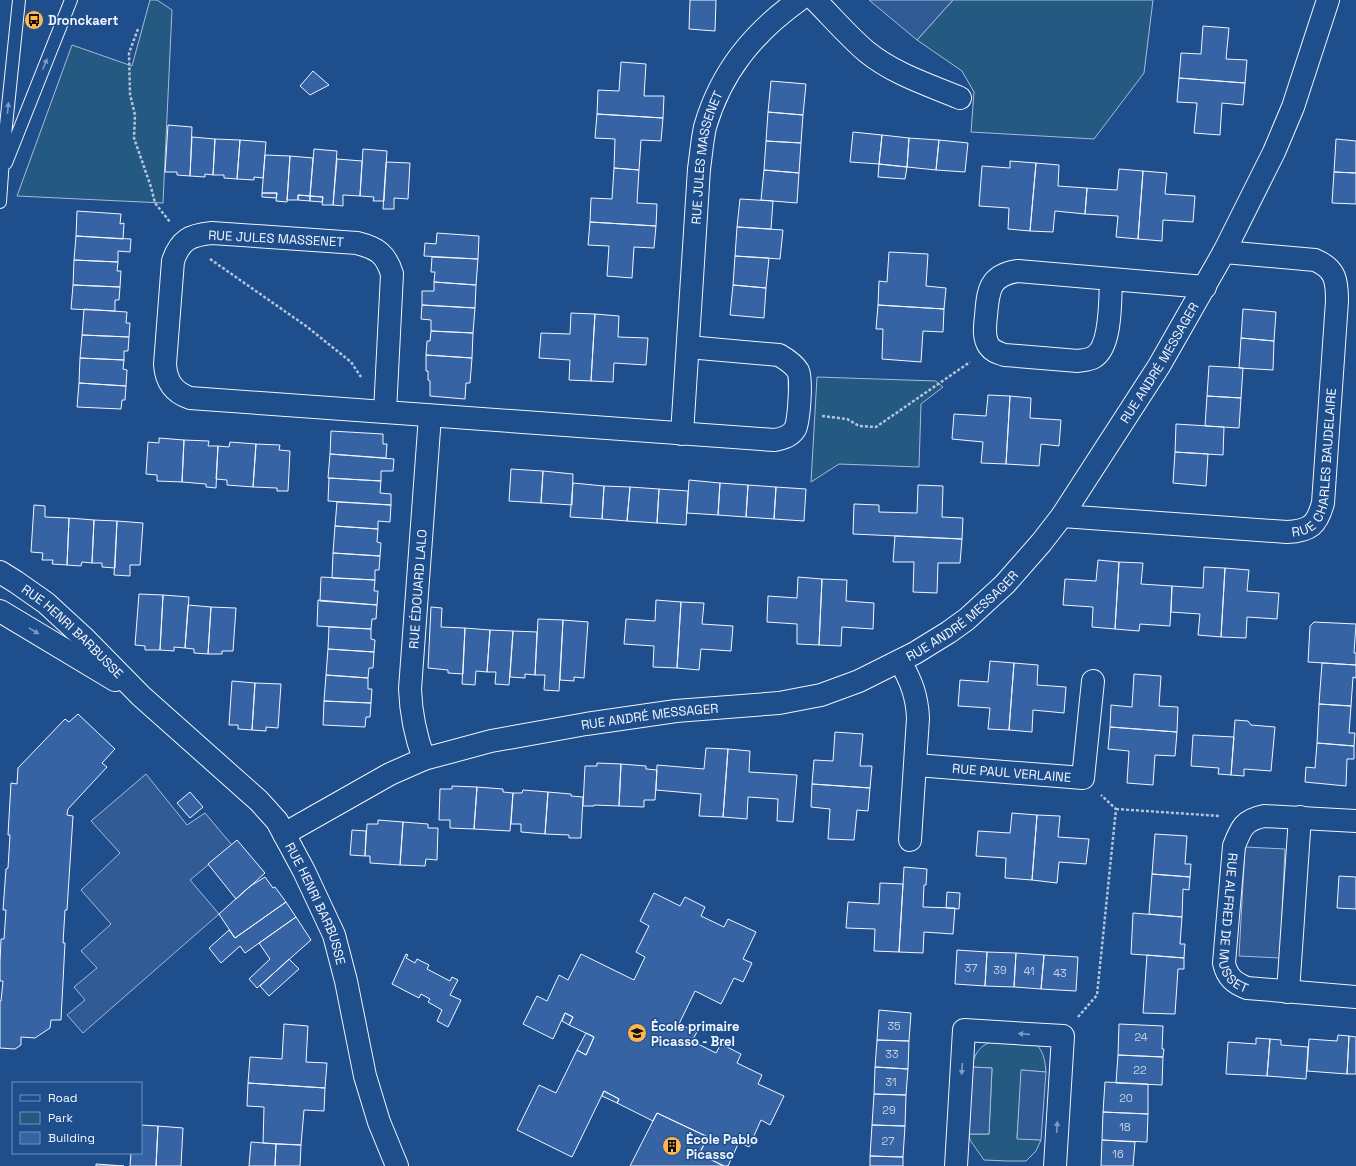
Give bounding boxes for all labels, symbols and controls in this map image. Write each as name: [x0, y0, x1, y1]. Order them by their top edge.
bus stop icon: Dronckaert: [23, 9, 45, 31]
place label: Dronckaert: [48, 12, 118, 29]
one-way arrow: [43, 58, 49, 70]
street label: RUE JULES MASSENET: [687, 88, 727, 225]
one-way arrow: [5, 102, 11, 114]
street label: RUE JULES MASSENET: [208, 226, 345, 251]
street label: RUE ANDRÉ MESSAGER: [1116, 299, 1202, 427]
street label: RUE CHARLES BAUDELAIRE: [1290, 388, 1340, 541]
street label: RUE ÉDOUARD LALO: [405, 529, 431, 649]
street label: RUE ANDRÉ MESSAGER: [903, 567, 1022, 665]
street label: RUE HENRI BARBUSSE: [18, 581, 127, 682]
one-way arrow: [28, 627, 40, 634]
street label: RUE ANDRÉ MESSAGER: [580, 700, 719, 734]
street label: RUE PAUL VERLAINE: [952, 760, 1072, 786]
street label: RUE HENRI BARBUSSE: [281, 840, 349, 967]
street label: RUE ALFRED DE MUSSET: [1215, 852, 1251, 997]
house number: 37: [965, 961, 977, 975]
house number: 39: [993, 963, 1007, 977]
house number: 41: [1023, 964, 1035, 978]
house number: 43: [1053, 966, 1067, 980]
place label: École primaire Picasso - Brel: [651, 1018, 739, 1050]
house number: 35: [887, 1019, 901, 1033]
school or university icon: École primaire Picasso - Brel: [626, 1022, 648, 1044]
one-way arrow: [1018, 1030, 1030, 1037]
house number: 24: [1134, 1030, 1148, 1044]
house number: 33: [885, 1047, 899, 1061]
one-way arrow: [959, 1063, 965, 1076]
house number: 22: [1133, 1063, 1147, 1077]
house number: 31: [885, 1075, 897, 1089]
legend: [12, 1082, 142, 1154]
text: Road: [48, 1090, 77, 1106]
house number: 20: [1119, 1091, 1133, 1105]
house number: 29: [882, 1103, 896, 1117]
text: Park: [48, 1110, 73, 1126]
house number: 18: [1119, 1120, 1131, 1134]
one-way arrow: [1054, 1121, 1061, 1133]
text: Building: [48, 1130, 95, 1146]
place label: École Pablo Picasso: [686, 1131, 758, 1163]
house number: 27: [882, 1134, 894, 1148]
building icon: École Pablo Picasso: [661, 1135, 683, 1157]
house number: 16: [1112, 1147, 1124, 1161]

